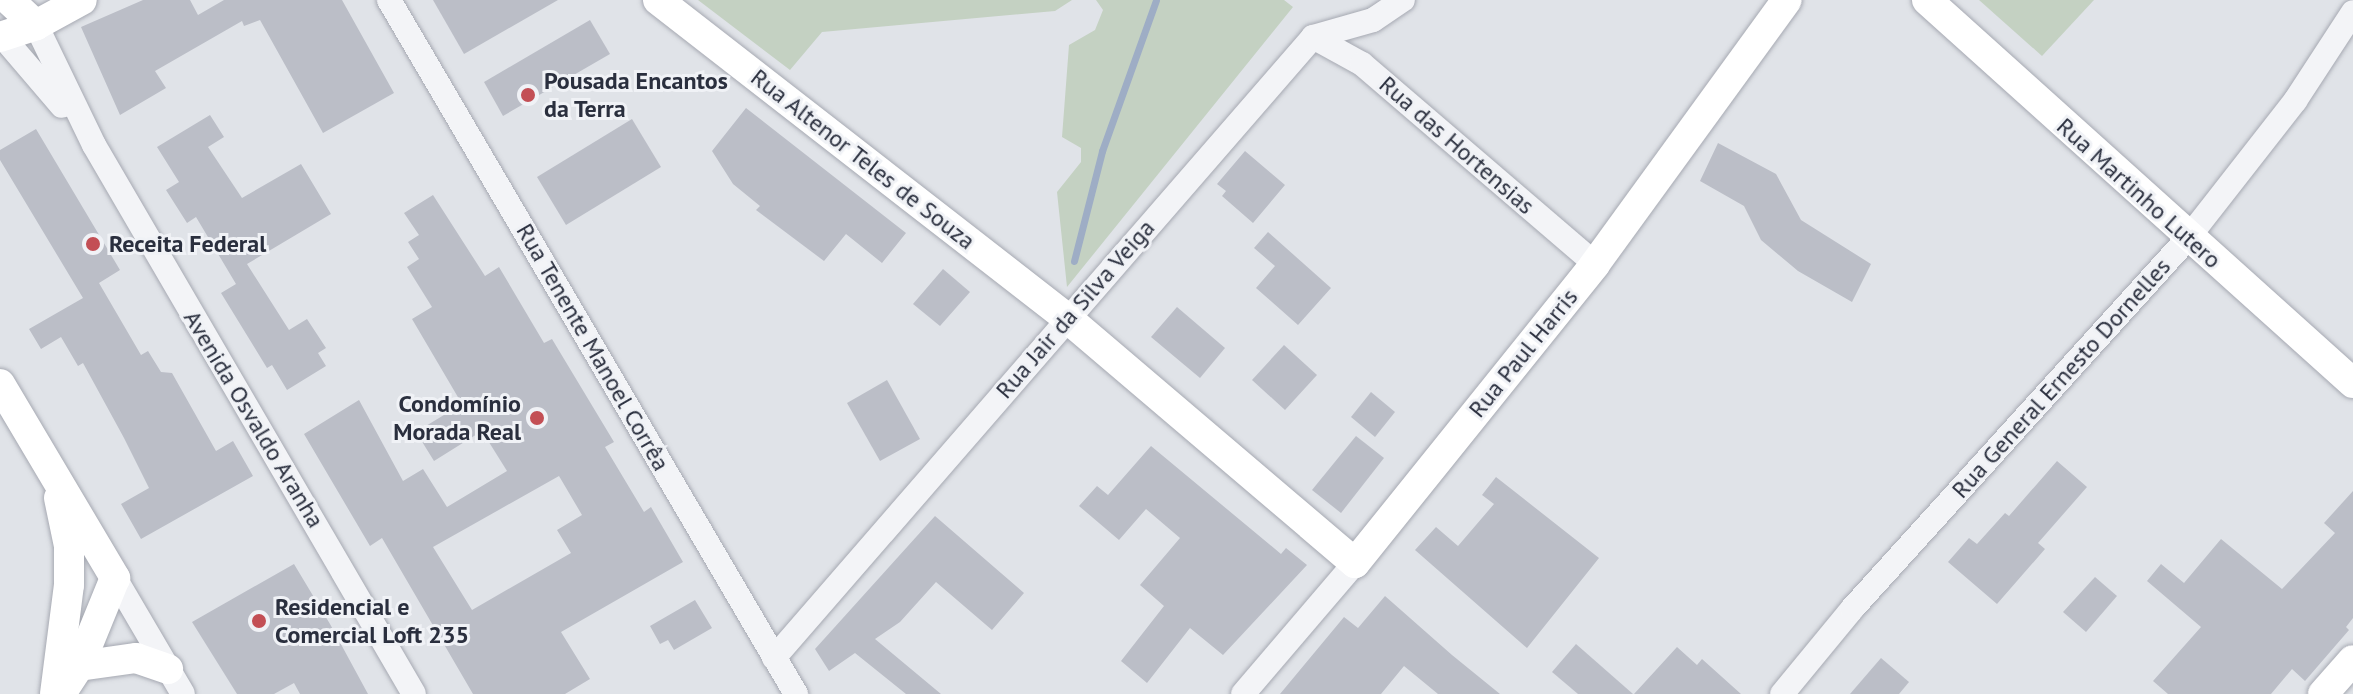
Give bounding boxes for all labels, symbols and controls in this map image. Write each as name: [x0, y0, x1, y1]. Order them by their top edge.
street label: Rua Altenor Teles de Souza: [745, 62, 981, 256]
place label: Pousada Encantos da Terra: [544, 67, 728, 123]
street label: Rua das Hortensias: [1374, 70, 1540, 220]
marker: Pousada Encantos da Terra: [519, 86, 537, 104]
street label: Rua Martinho Lutero: [2051, 112, 2227, 274]
street label: Rua Jair da Silva Veiga: [989, 213, 1161, 405]
street label: Rua Tenente Manoel Corrêa: [510, 218, 676, 476]
place label: Receita Federal: [109, 230, 266, 258]
marker: Receita Federal: [84, 235, 102, 253]
street label: Rua General Ernesto Dornelles: [1946, 252, 2176, 504]
street label: Rua Paul Harris: [1462, 283, 1584, 423]
street label: Avenida Osvaldo Aranha: [178, 305, 330, 533]
place label: Condomínio Morada Real: [393, 390, 521, 446]
marker: Condomínio Morada Real: [528, 409, 546, 427]
place label: Residencial e Comercial Loft 235: [275, 593, 469, 649]
marker: Residencial e Comercial Loft 235: [250, 612, 268, 630]

